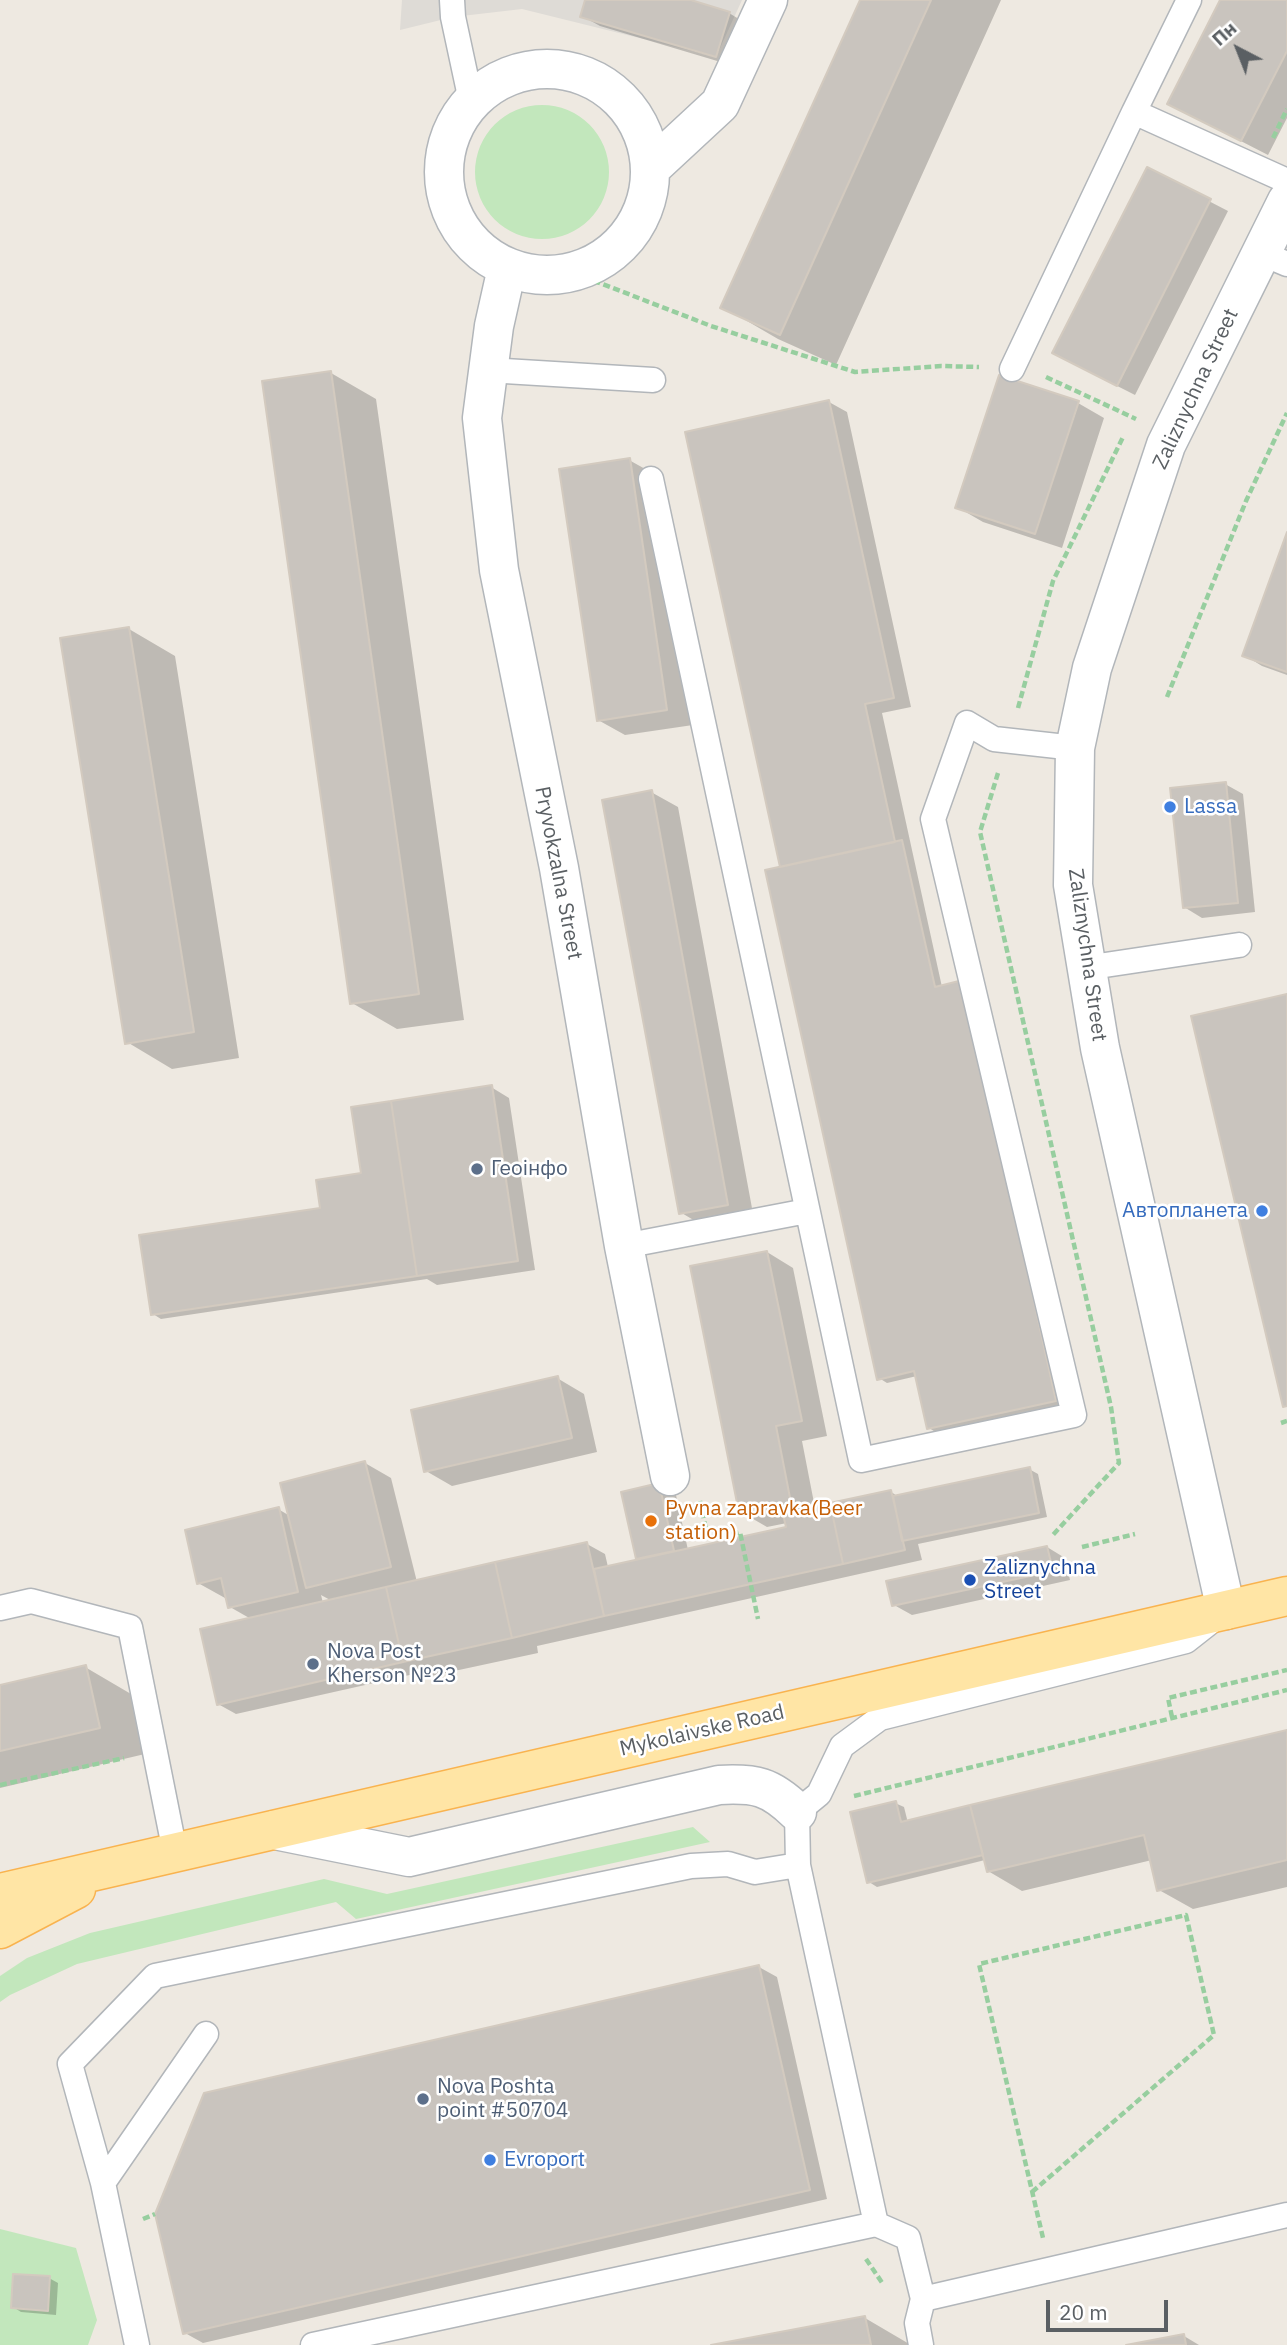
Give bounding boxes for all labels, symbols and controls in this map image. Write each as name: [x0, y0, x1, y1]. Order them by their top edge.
north arrow: [1203, 14, 1273, 84]
text: Пн: [1207, 16, 1241, 51]
street label: Zaliznychna Street: [1148, 305, 1244, 473]
street label: Pryvokzalna Street: [529, 784, 587, 962]
place label: Lassa: [1184, 794, 1237, 820]
marker: Lassa: [1162, 799, 1178, 815]
street label: Zaliznychna Street: [1062, 867, 1112, 1043]
place label: Геоінфо: [491, 1156, 568, 1182]
marker: Геоінфо: [469, 1161, 485, 1177]
place label: Автопланета: [1122, 1198, 1248, 1224]
marker: Автопланета: [1254, 1203, 1270, 1219]
place label: Pyvna zapravka(Beer station): [665, 1496, 862, 1546]
marker: Pyvna zapravka(Beer station): [643, 1513, 659, 1529]
place label: Zaliznychna Street: [984, 1555, 1096, 1605]
marker: Zaliznychna Street: [962, 1572, 978, 1588]
place label: Nova Post Kherson №23: [327, 1639, 457, 1689]
marker: Nova Post Kherson №23: [305, 1656, 321, 1672]
street label: Mykolaivske Road: [617, 1700, 787, 1762]
place label: Nova Poshta point #50704: [437, 2074, 568, 2124]
marker: Nova Poshta point #50704: [415, 2091, 431, 2107]
place label: Evroport: [504, 2147, 585, 2173]
marker: Evroport: [482, 2152, 498, 2168]
scale bar: [1049, 2286, 1172, 2330]
text: 20 m: [1059, 2298, 1108, 2326]

